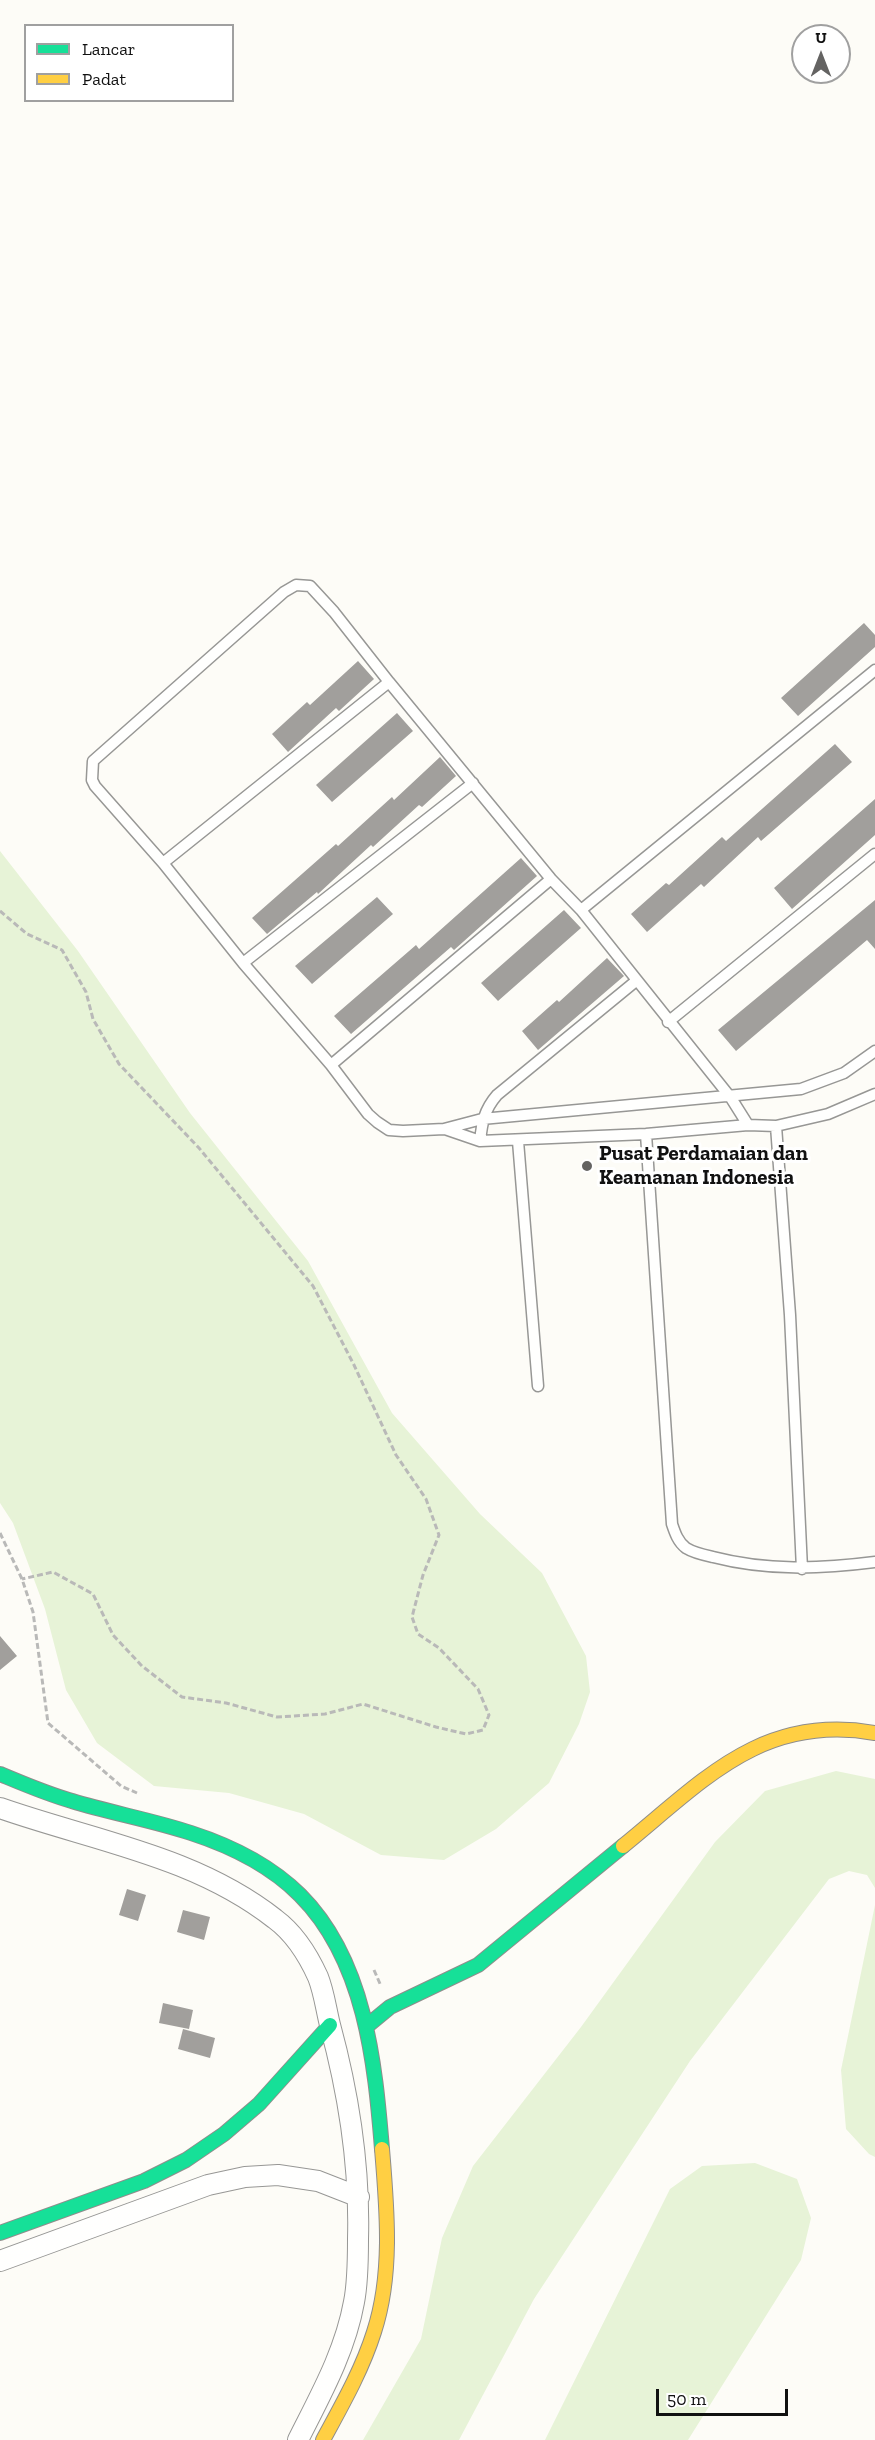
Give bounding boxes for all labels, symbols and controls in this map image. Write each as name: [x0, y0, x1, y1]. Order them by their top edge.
legend: [24, 24, 234, 102]
north arrow: [791, 24, 851, 84]
text: U: [815, 28, 827, 47]
text: Lancar: [82, 38, 135, 60]
text: Padat: [82, 68, 126, 90]
place label: Pusat Perdamaian dan Keamanan Indonesia: [599, 1141, 808, 1191]
marker: Pusat Perdamaian dan Keamanan Indonesia: [580, 1159, 594, 1173]
scale bar: [659, 2377, 791, 2415]
text: 50 m: [667, 2388, 706, 2410]

